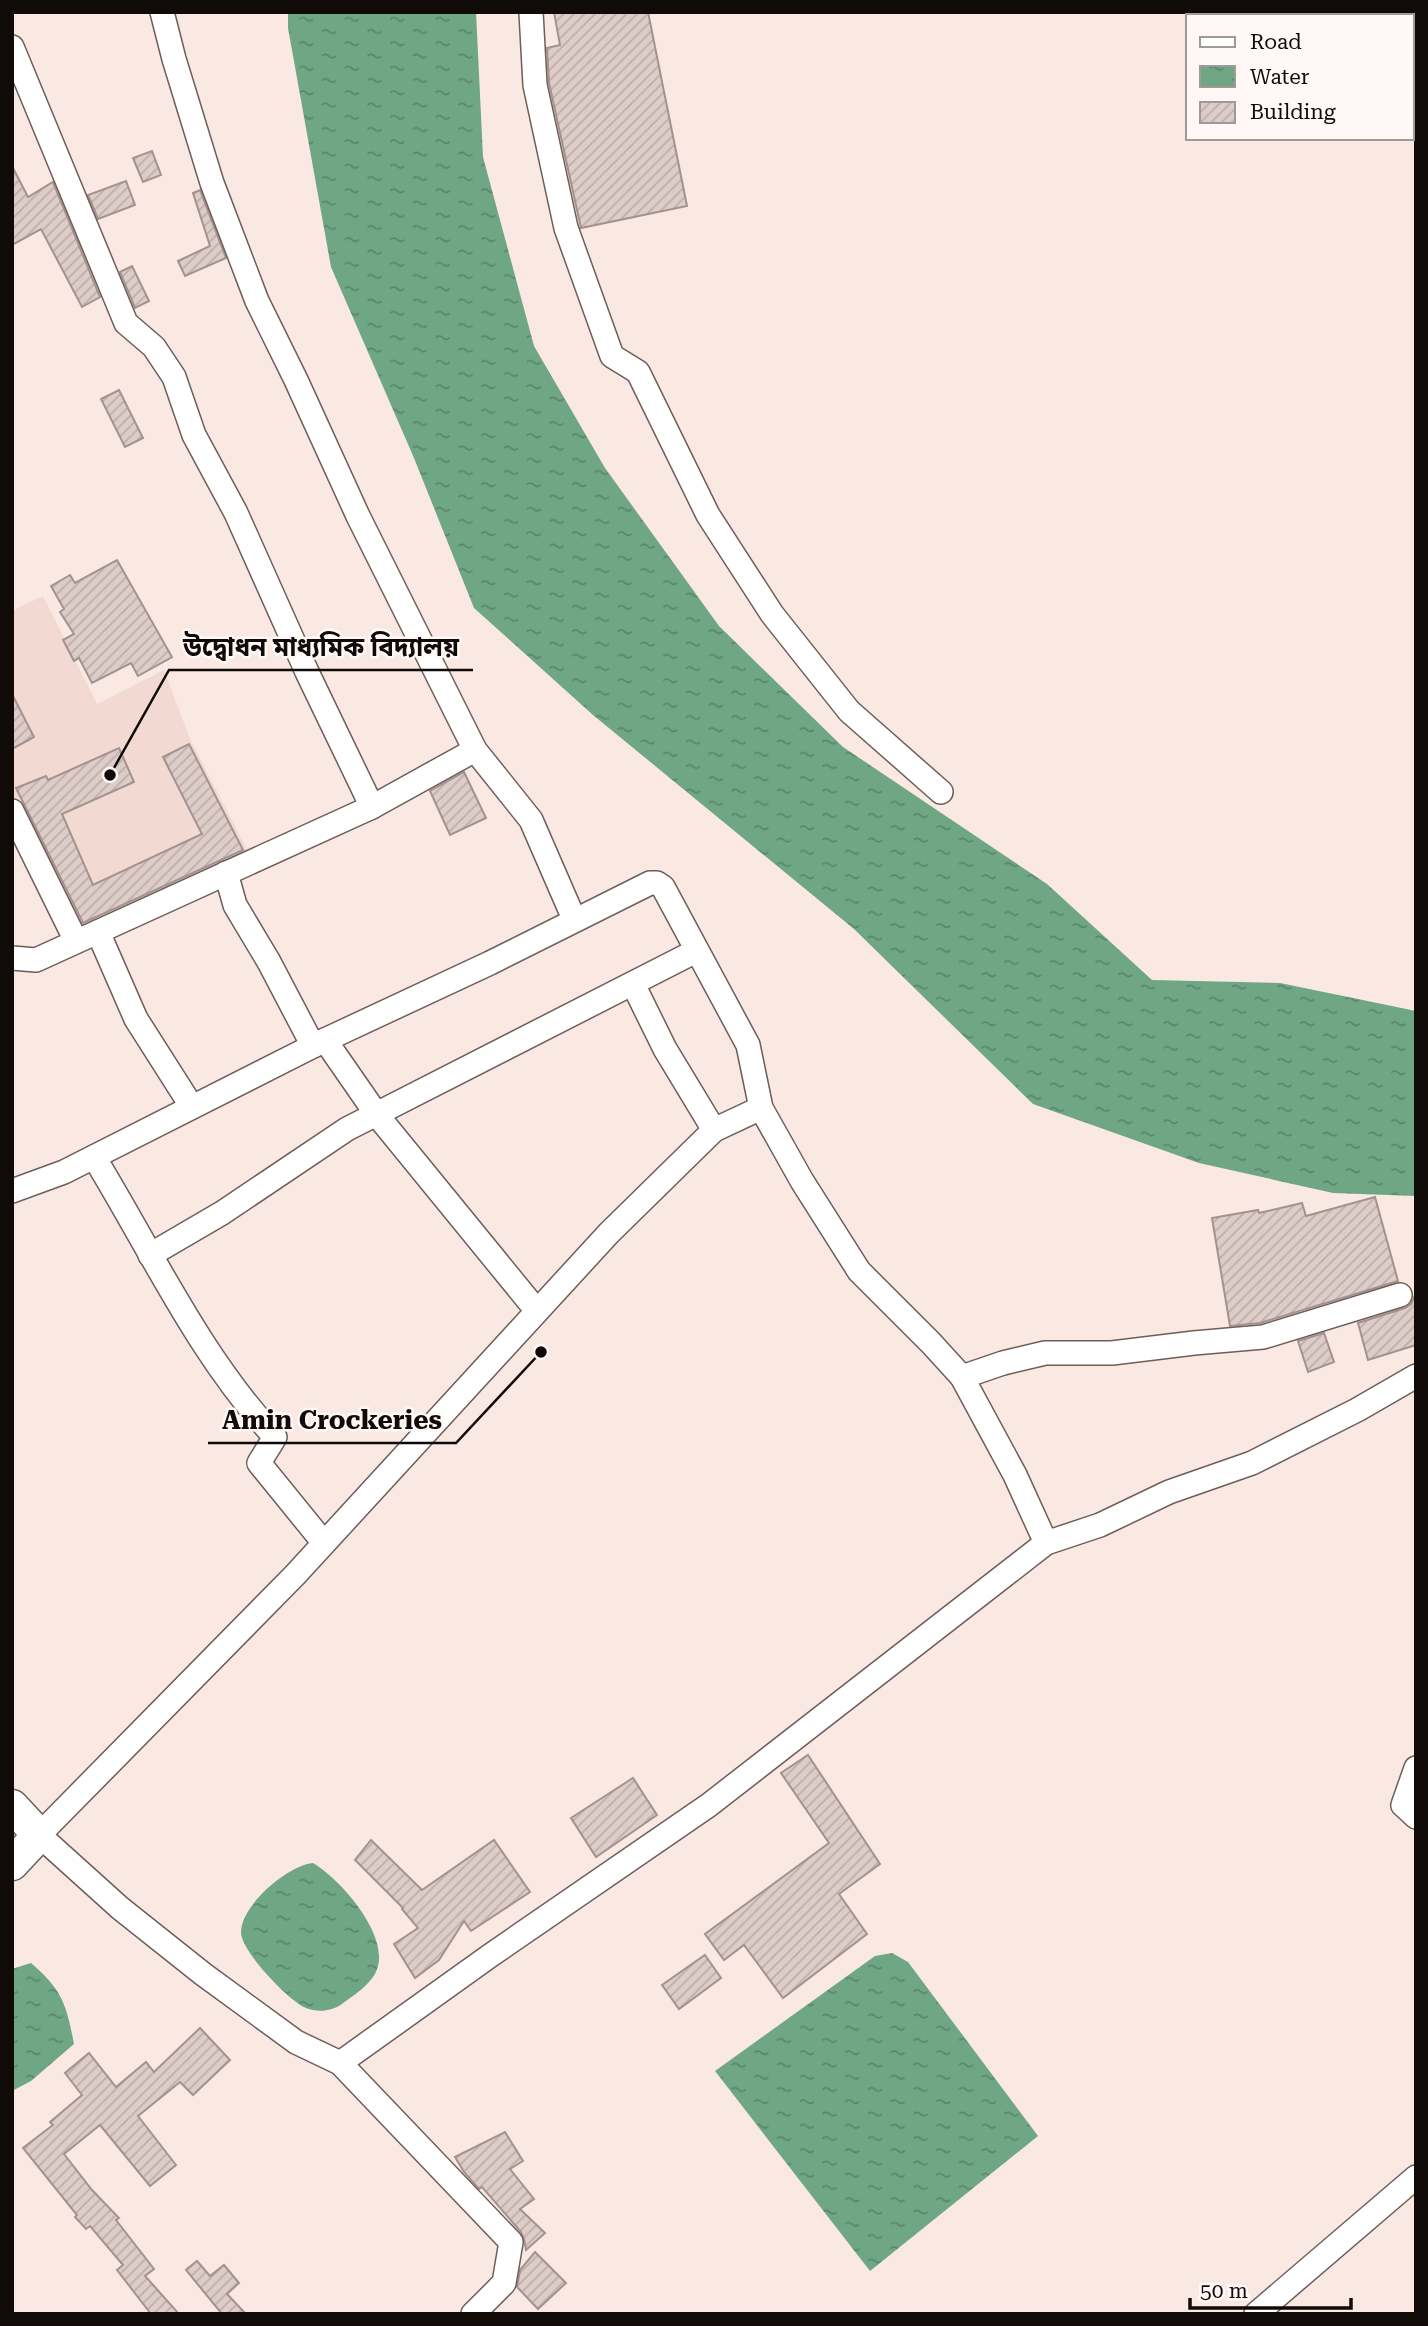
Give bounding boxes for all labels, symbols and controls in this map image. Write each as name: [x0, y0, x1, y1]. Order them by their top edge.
legend: [1186, 14, 1414, 140]
text: Road: [1250, 30, 1302, 54]
text: Water: [1250, 65, 1310, 89]
text: Building: [1250, 100, 1336, 124]
callout: উদ্বোধন মাধ্যমিক বিদ্যালয়: [169, 623, 473, 670]
text: উদ্বোধন মাধ্যমিক বিদ্যালয়: [182, 631, 460, 662]
callout: Amin Crockeries: [208, 1396, 456, 1443]
text: Amin Crockeries: [222, 1405, 442, 1435]
scale bar: [1190, 2266, 1351, 2310]
text: 50 m: [1200, 2279, 1248, 2303]

